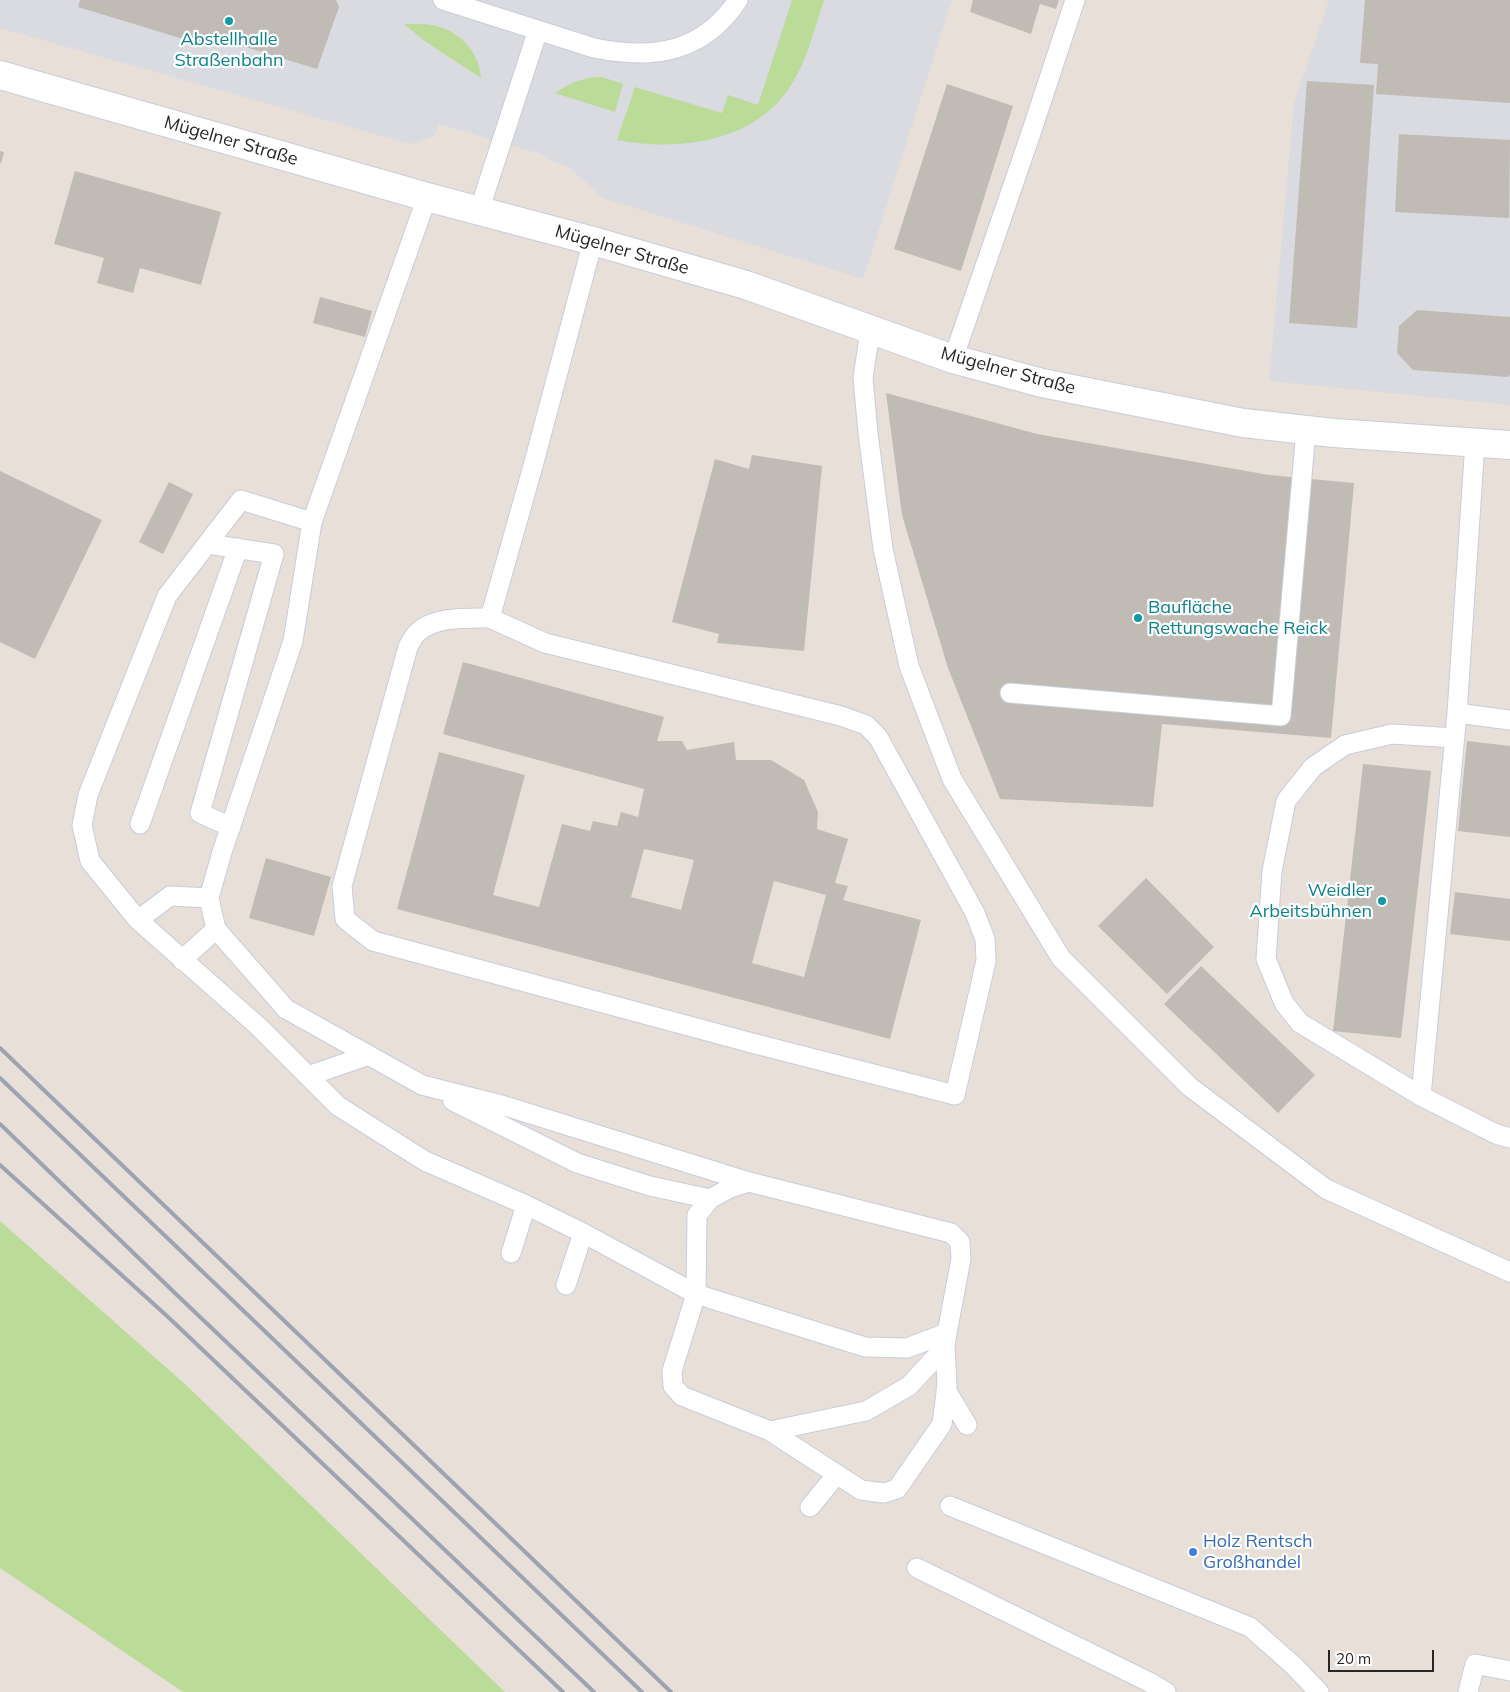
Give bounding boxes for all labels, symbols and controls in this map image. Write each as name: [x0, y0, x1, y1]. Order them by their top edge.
marker: Abstellhalle Straßenbahn: [223, 15, 235, 27]
place label: Abstellhalle Straßenbahn: [174, 29, 284, 72]
street label: Mügelner Straße: [162, 112, 300, 170]
street label: Mügelner Straße: [553, 221, 691, 279]
street label: Mügelner Straße: [938, 343, 1078, 399]
place label: Baufläche Rettungswache Reick: [1148, 597, 1328, 640]
marker: Baufläche Rettungswache Reick: [1132, 612, 1144, 624]
place label: Weidler Arbeitsbühnen: [1250, 880, 1372, 922]
marker: Weidler Arbeitsbühnen: [1376, 895, 1388, 907]
place label: Holz Rentsch Großhandel: [1203, 1531, 1313, 1574]
marker: Holz Rentsch Großhandel: [1187, 1546, 1199, 1558]
scale bar: [1330, 1640, 1436, 1672]
text: 20 m: [1336, 1649, 1371, 1668]

